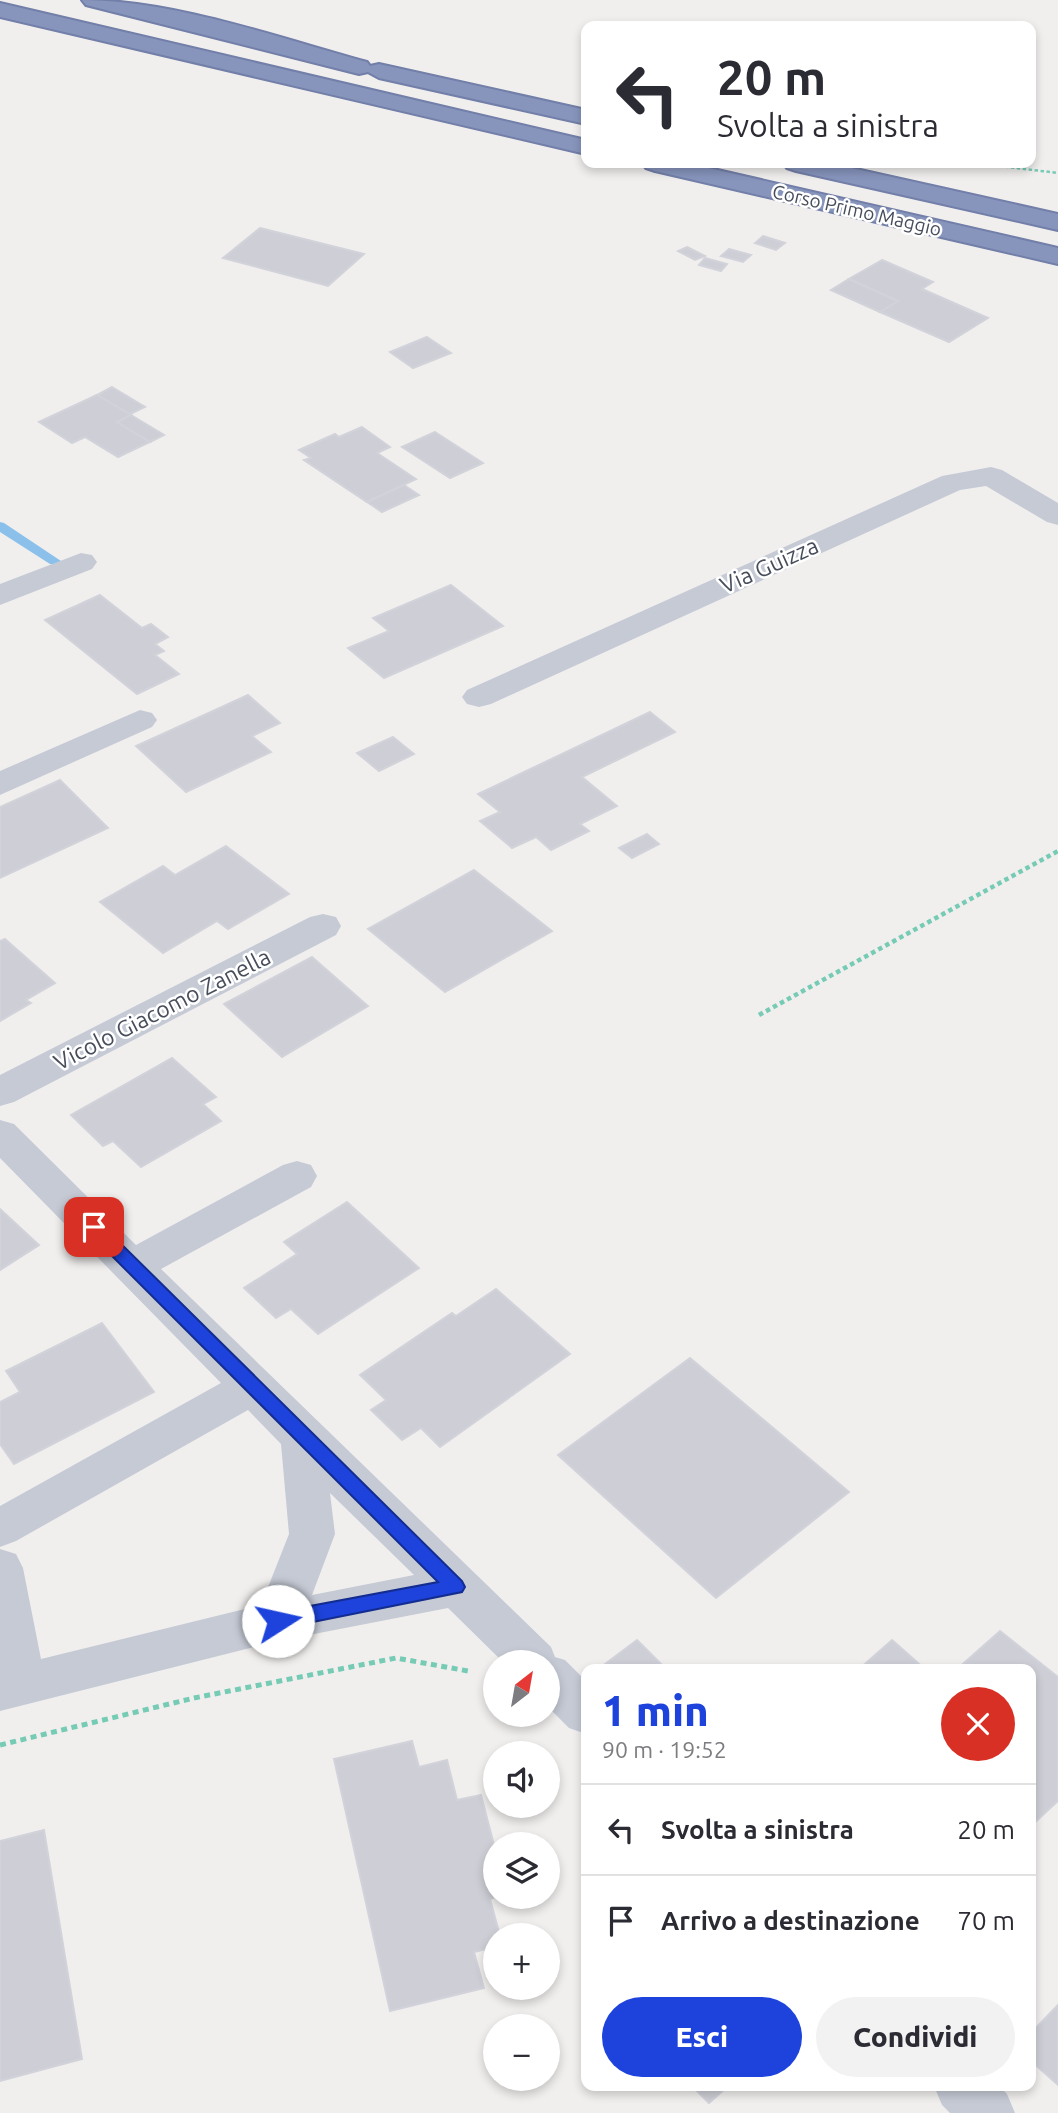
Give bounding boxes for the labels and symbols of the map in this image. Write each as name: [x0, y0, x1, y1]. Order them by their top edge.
street label: Corso Primo Maggio: [770, 180, 944, 240]
street label: Via Guizza: [716, 532, 822, 598]
street label: Vicolo Giacomo Zanella: [50, 943, 274, 1075]
pin: [64, 1197, 124, 1257]
position arrow: [241, 1584, 315, 1658]
north arrow: [483, 1650, 560, 1727]

